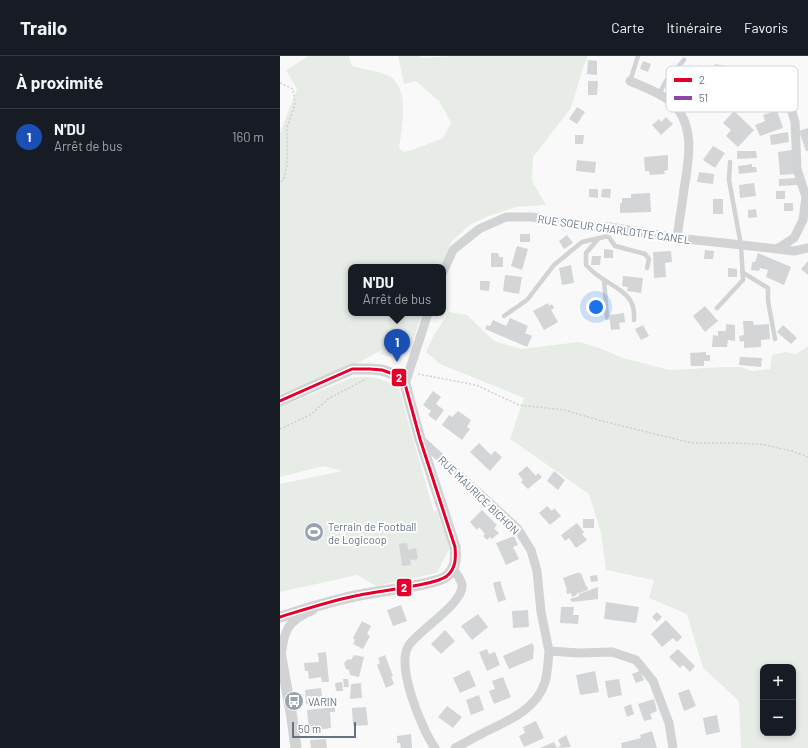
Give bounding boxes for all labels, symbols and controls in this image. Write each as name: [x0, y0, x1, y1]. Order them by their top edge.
text: Trailo: [20, 16, 67, 39]
text: Carte: [611, 19, 644, 36]
text: Itinéraire: [666, 19, 722, 36]
text: Favoris: [744, 19, 788, 36]
legend: [666, 66, 798, 112]
text: À proximité: [16, 72, 103, 92]
text: 2: [699, 73, 705, 86]
text: 51: [699, 91, 708, 104]
text: N'DU: [54, 120, 85, 138]
text: 1: [27, 129, 31, 145]
text: 160 m: [232, 129, 264, 145]
text: Arrêt de bus: [54, 138, 122, 154]
street label: RUE SOEUR CHARLOTTE CANEL: [537, 212, 691, 246]
popup: [348, 264, 446, 316]
text: N'DU: [363, 273, 394, 291]
text: Arrêt de bus: [363, 291, 431, 307]
your location: [586, 297, 606, 317]
pin: 1: [384, 329, 410, 362]
line badge: 2: [391, 368, 407, 387]
text: 2: [396, 371, 402, 384]
street label: RUE MAURICE BICHON: [436, 453, 522, 537]
place label: Terrain de Football de Logicoop: [328, 520, 416, 546]
sports icon: Terrain de Football de Logicoop: [303, 521, 325, 543]
line badge: 2: [396, 578, 412, 597]
text: 2: [401, 581, 407, 594]
map controls: [760, 664, 796, 736]
button: +: [760, 664, 796, 700]
bus stop icon: VARIN: [283, 690, 305, 712]
place label: VARIN: [308, 695, 337, 708]
button: −: [760, 700, 796, 736]
scale bar: [292, 720, 356, 739]
text: 50 m: [298, 722, 321, 735]

